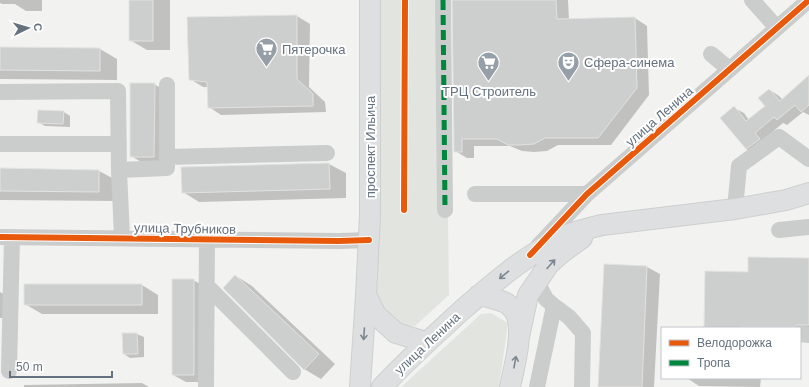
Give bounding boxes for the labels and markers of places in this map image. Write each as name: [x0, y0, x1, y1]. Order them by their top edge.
supermarket icon: Пятерочка: [253, 36, 279, 69]
place label: Пятерочка: [282, 42, 346, 57]
theatre icon: Сфера-синема: [555, 49, 581, 82]
supermarket icon: ТРЦ Строитель: [476, 50, 502, 83]
place label: Сфера-синема: [584, 55, 675, 70]
place label: ТРЦ Строитель: [442, 84, 536, 99]

